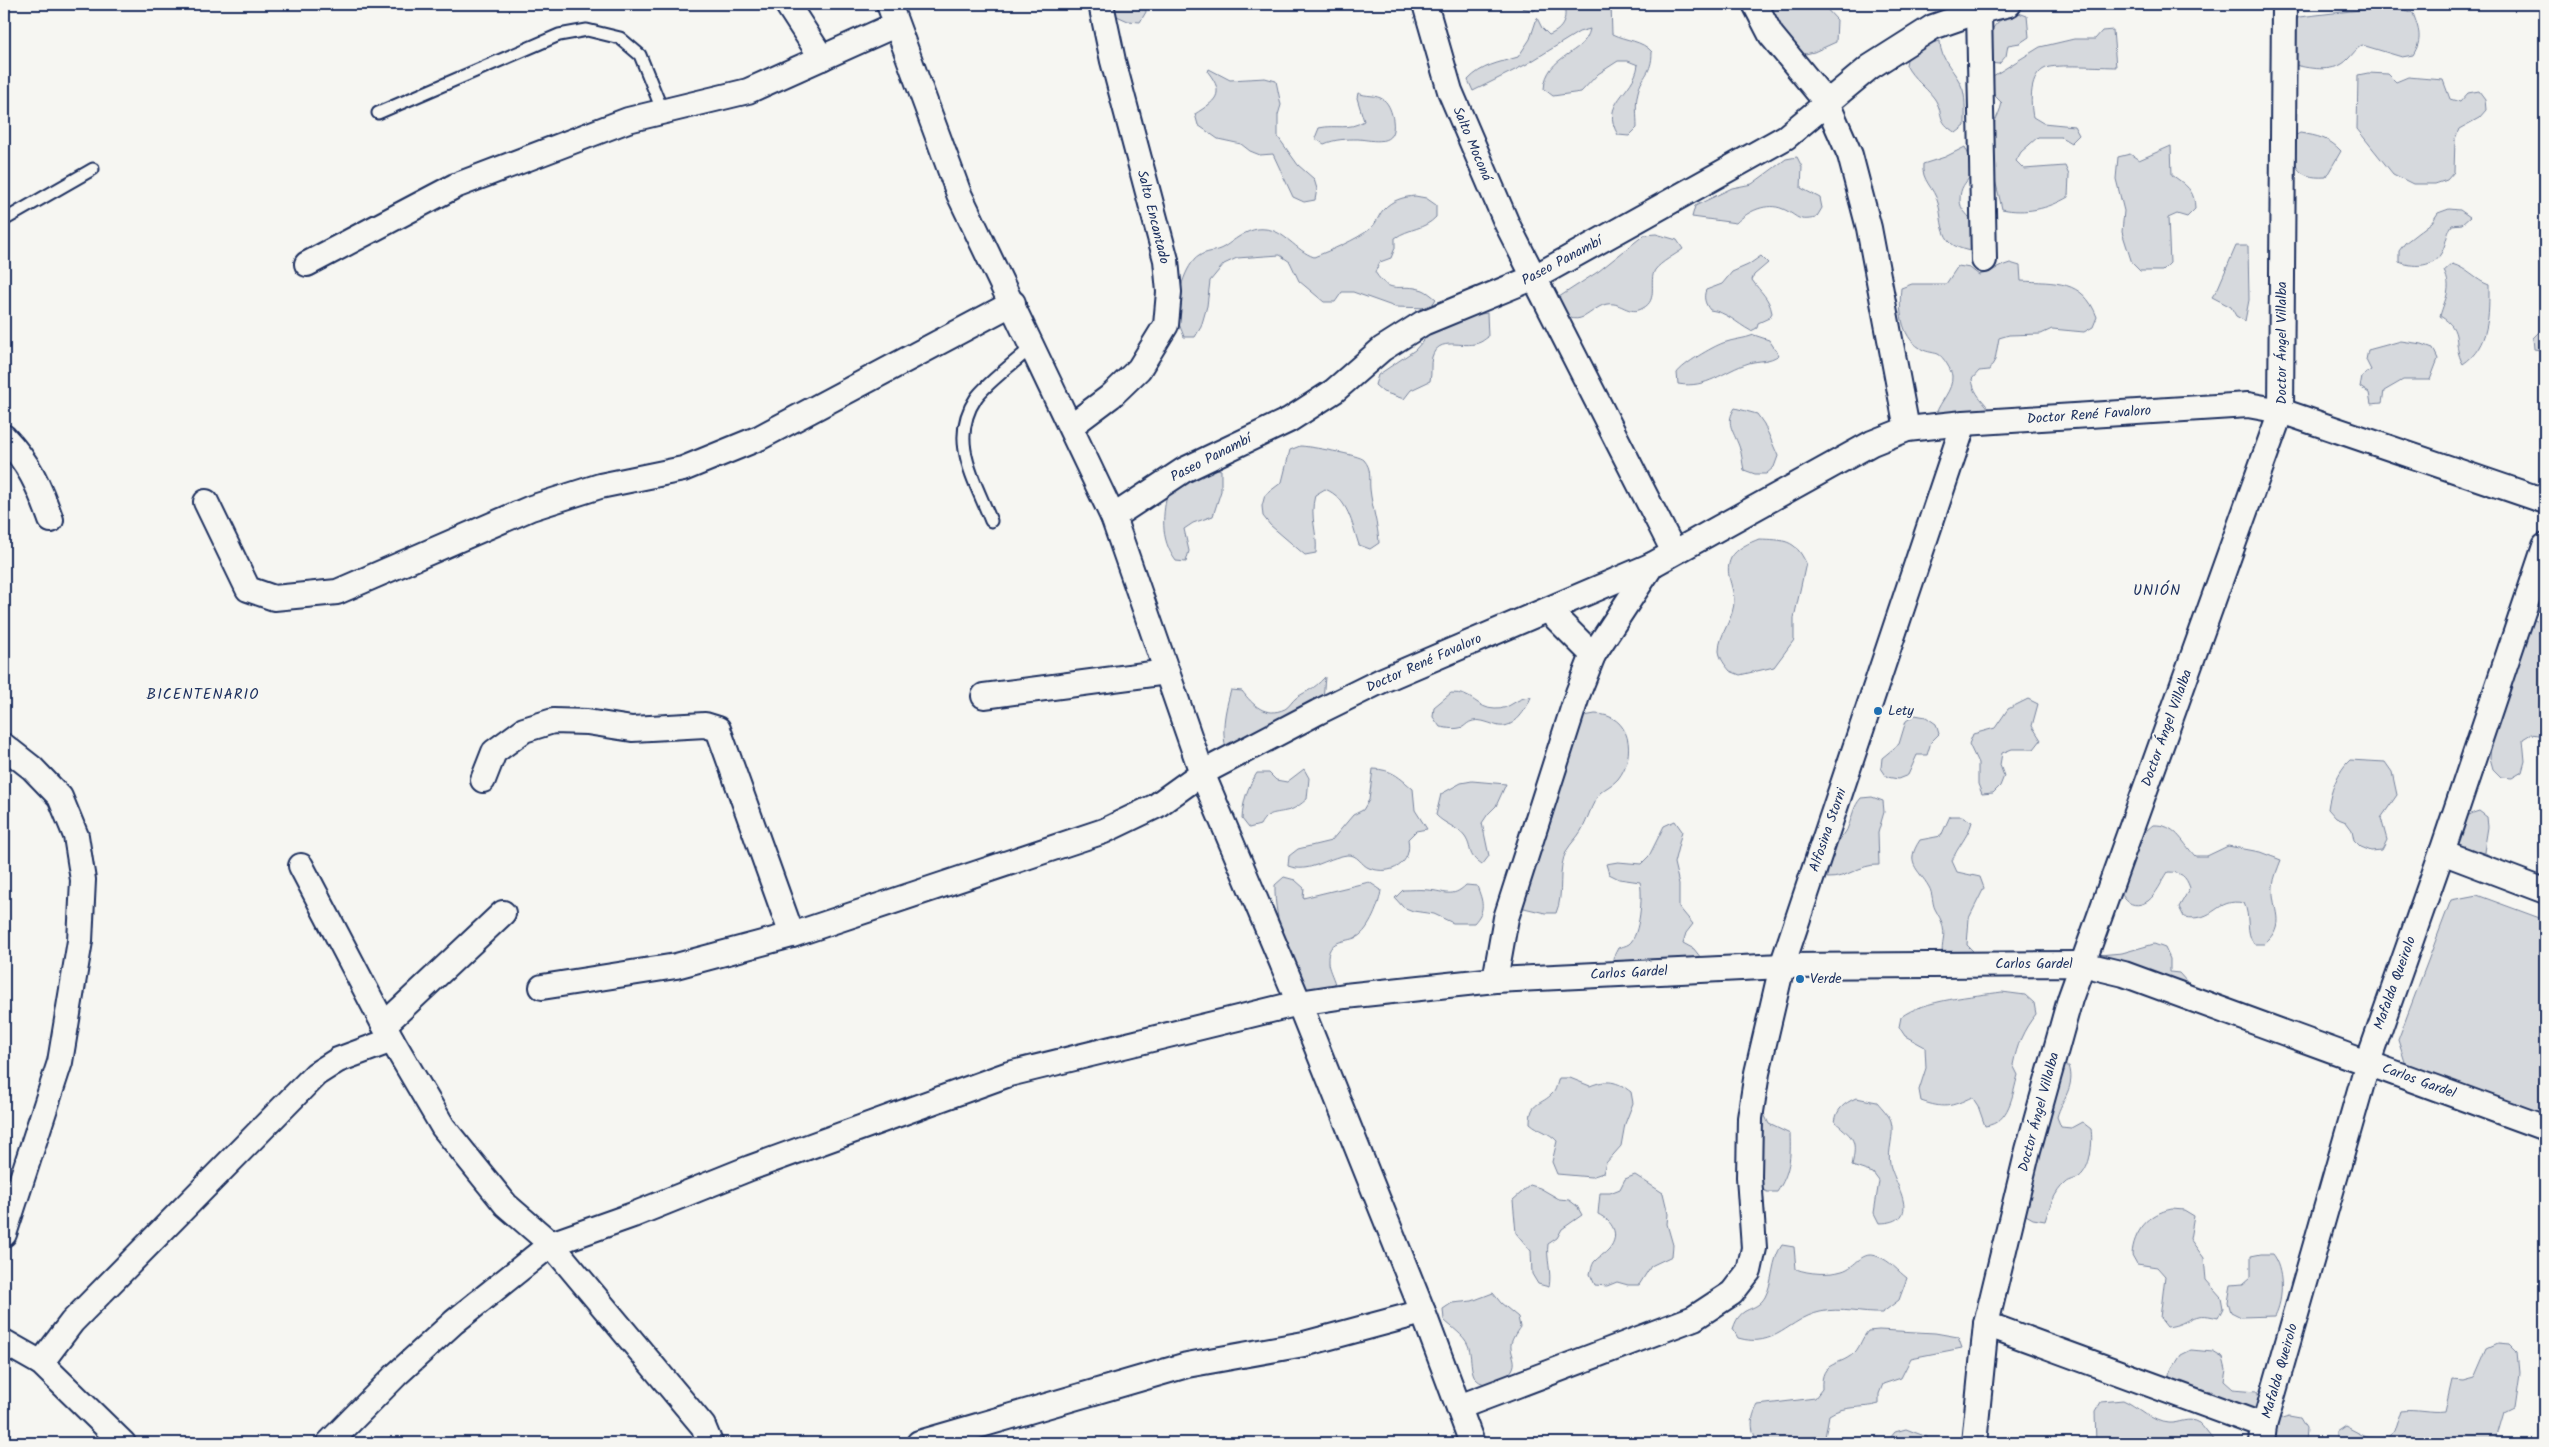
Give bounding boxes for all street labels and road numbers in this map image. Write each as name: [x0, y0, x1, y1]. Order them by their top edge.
street label: Salto Moconá: [1446, 103, 1498, 186]
street label: Salto Encantado: [1131, 168, 1175, 266]
street label: Paseo Panambí: [1518, 229, 1609, 291]
street label: Doctor Ángel Villalba: [2271, 281, 2293, 405]
street label: Doctor René Favaloro: [2026, 400, 2152, 430]
street label: Paseo Panambí: [1167, 427, 1258, 488]
street label: Doctor René Favaloro: [1363, 628, 1485, 698]
street label: Doctor Ángel Villalba: [2136, 666, 2198, 790]
street label: Alfosina Storni: [1803, 785, 1853, 875]
street label: Mafalda Queirolo: [2368, 933, 2422, 1033]
street label: Carlos Gardel: [1995, 953, 2073, 975]
street label: Carlos Gardel: [1590, 960, 1669, 986]
street label: Doctor Ángel Villalba: [2012, 1050, 2066, 1174]
street label: Carlos Gardel: [2379, 1057, 2460, 1105]
street label: Mafalda Queirolo: [2256, 1321, 2304, 1421]

